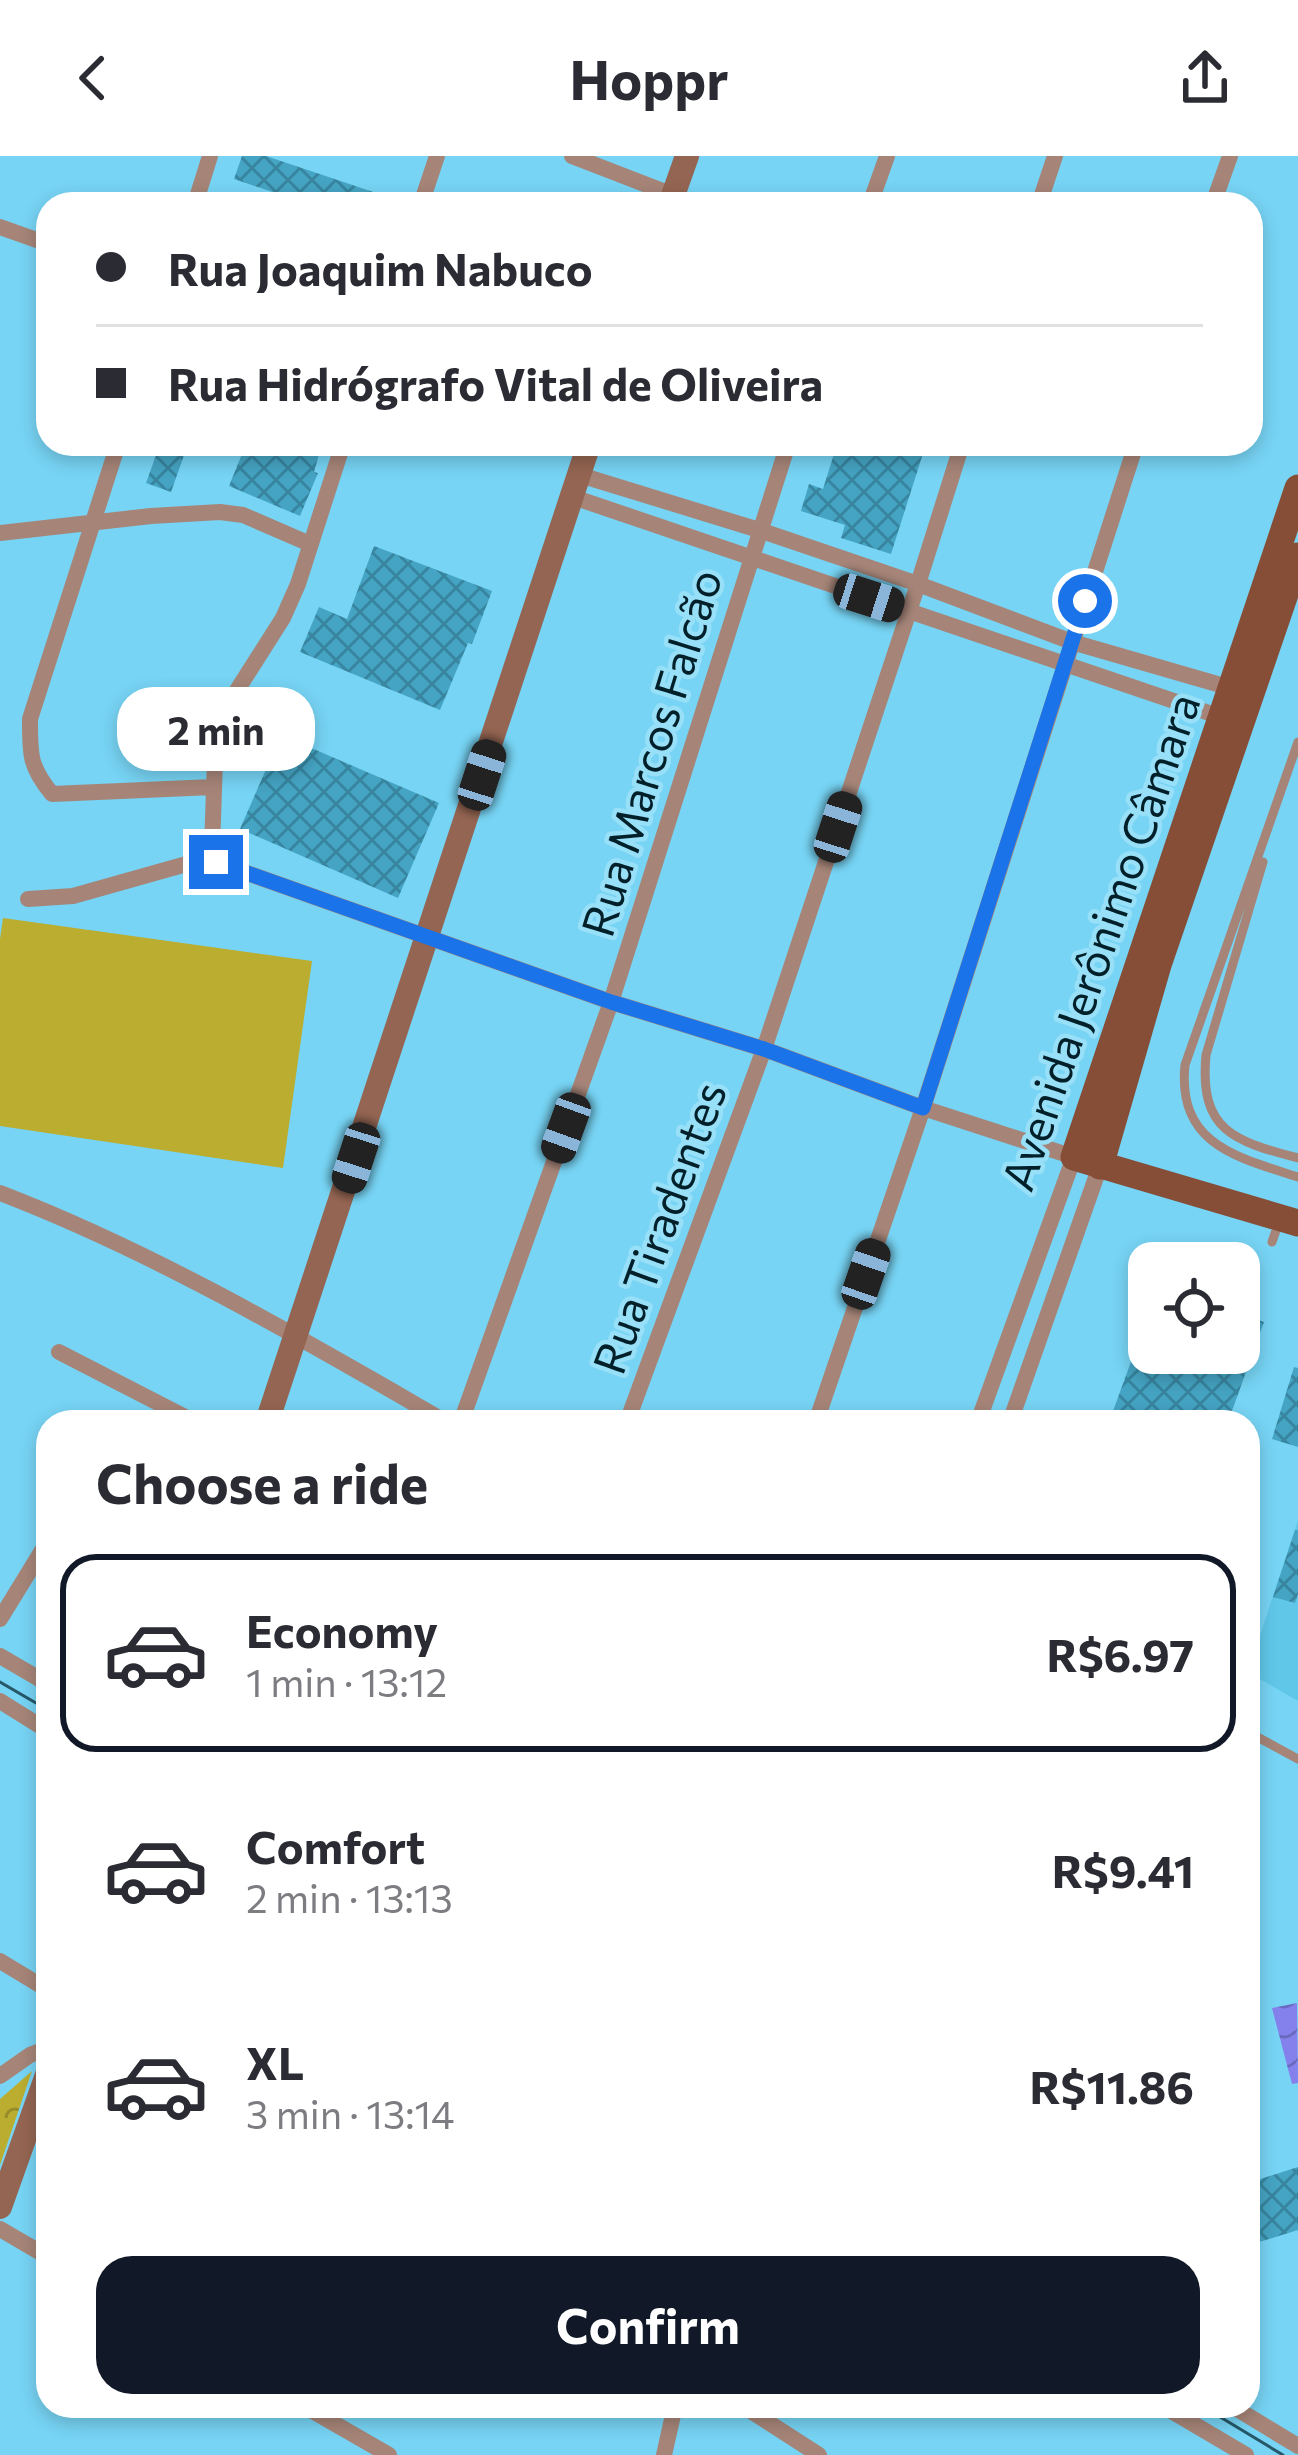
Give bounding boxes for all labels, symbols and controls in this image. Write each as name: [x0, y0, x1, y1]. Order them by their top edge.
icon: back: [60, 45, 126, 111]
text: Hoppr: [570, 45, 728, 111]
icon: share: [1172, 45, 1238, 111]
text: Rua Joaquim Nabuco: [168, 240, 593, 295]
text: Rua Hidrógrafo Vital de Oliveira: [168, 355, 823, 410]
street label: Rua Marcos Falcão: [568, 562, 732, 942]
car: [829, 570, 909, 626]
route start: [1058, 574, 1112, 628]
street label: Avenida Jerônimo Câmara: [988, 685, 1210, 1197]
callout: 2 min: [117, 688, 315, 772]
text: 2 min: [167, 705, 265, 753]
car: [454, 735, 510, 815]
car: [810, 787, 866, 867]
route end: [189, 835, 243, 889]
street label: Rua Tiradentes: [579, 1074, 736, 1381]
car: [537, 1088, 595, 1168]
car: [328, 1118, 384, 1198]
car: [837, 1234, 895, 1314]
map controls: [1128, 1242, 1260, 1374]
button: locate: [1128, 1242, 1260, 1374]
text: Choose a ride: [96, 1449, 428, 1515]
icon: car: [102, 1599, 210, 1707]
text: Economy: [246, 1602, 438, 1657]
text: R$6.97: [1047, 1626, 1194, 1681]
text: 1 min · 13:12: [246, 1657, 447, 1705]
icon: car: [102, 1815, 210, 1923]
text: Comfort: [246, 1818, 425, 1873]
text: R$9.41: [1052, 1842, 1194, 1897]
text: 2 min · 13:13: [246, 1873, 453, 1921]
icon: car: [102, 2031, 210, 2139]
text: XL: [246, 2034, 304, 2089]
text: R$11.86: [1029, 2058, 1194, 2113]
text: 3 min · 13:14: [246, 2089, 454, 2137]
button: Confirm: [96, 2256, 1200, 2394]

